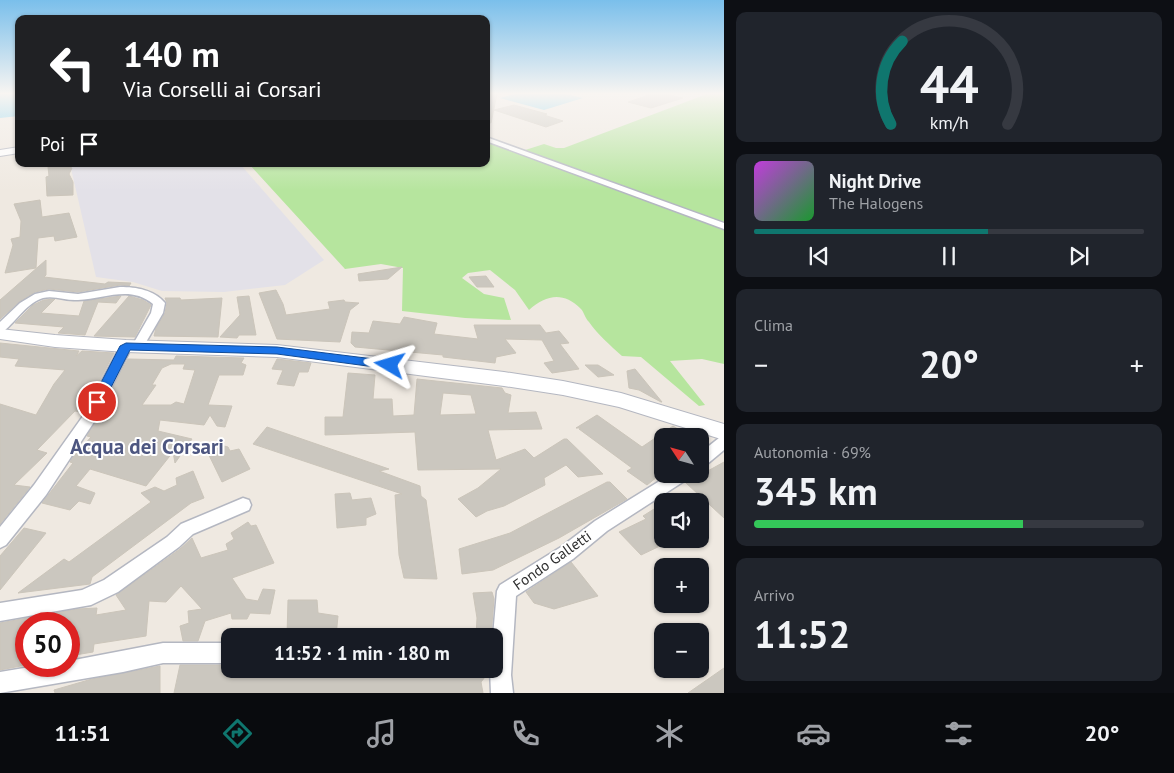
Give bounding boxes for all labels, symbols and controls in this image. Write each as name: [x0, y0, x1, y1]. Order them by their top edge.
text: 140 m: [123, 31, 220, 77]
icon: left: [40, 35, 105, 100]
text: 44: [920, 50, 978, 117]
text: Via Corselli ai Corsari: [123, 75, 322, 103]
text: km/h: [929, 111, 969, 134]
icon: arrive: [75, 130, 103, 158]
text: Poi: [40, 132, 65, 156]
text: Night Drive: [829, 169, 921, 193]
text: The Halogens: [829, 193, 923, 213]
icon: previous: [805, 242, 833, 270]
icon: pause: [935, 242, 963, 270]
icon: next: [1065, 242, 1093, 270]
text: Clima: [754, 315, 793, 335]
position arrow: [363, 338, 415, 390]
text: 20°: [919, 339, 979, 388]
text: −: [754, 346, 768, 383]
text: +: [1130, 346, 1144, 383]
pin: [76, 381, 118, 423]
icon: arrive: [83, 388, 111, 416]
north arrow: [654, 428, 709, 482]
map controls: [654, 428, 709, 678]
district label: Acqua dei Corsari: [70, 433, 224, 460]
text: Autonomia · 69%: [754, 442, 871, 462]
text: 345 km: [754, 466, 878, 515]
button: sound: [654, 493, 709, 548]
street label: Fondo Galletti: [509, 526, 595, 594]
button: +: [654, 558, 709, 613]
text: Arrivo: [754, 585, 795, 605]
text: 11:52: [754, 609, 850, 658]
speed limit sign: 50: [15, 612, 80, 677]
button: −: [654, 623, 709, 678]
text: 11:52 · 1 min · 180 m: [274, 641, 450, 665]
icon: directions: [220, 716, 255, 751]
icon: music: [364, 716, 399, 751]
icon: phone: [508, 716, 543, 751]
icon: climate: [652, 716, 687, 751]
icon: car: [796, 716, 831, 751]
icon: filters: [941, 716, 976, 751]
text: 11:51: [55, 719, 110, 747]
text: 20°: [1085, 719, 1119, 747]

